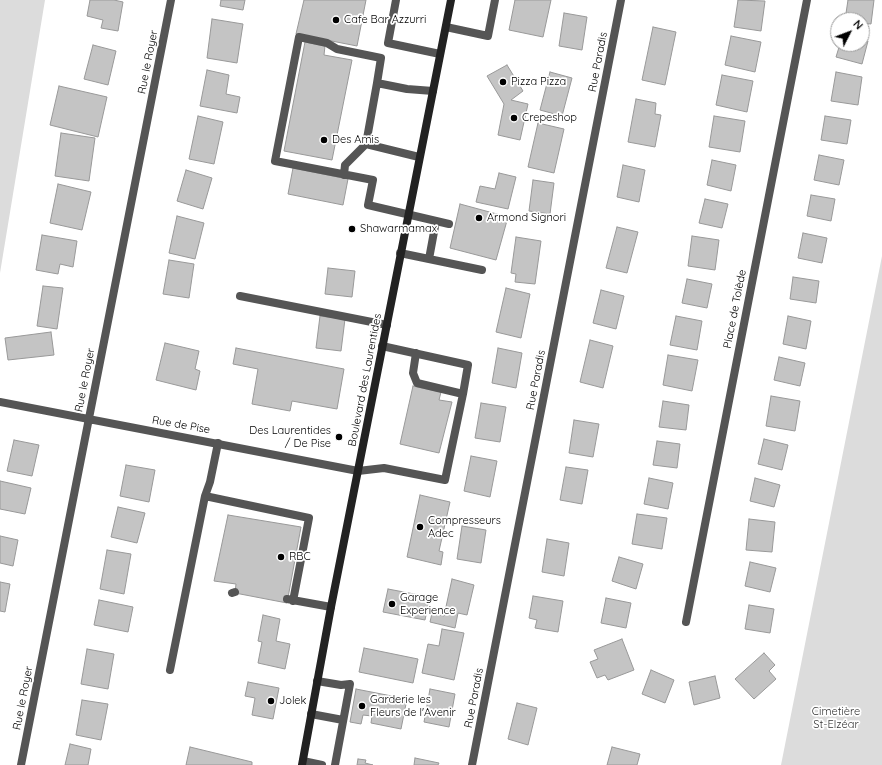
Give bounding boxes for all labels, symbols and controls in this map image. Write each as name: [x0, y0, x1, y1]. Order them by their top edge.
north arrow: [830, 12, 870, 52]
place label: Cafe Bar Azzurri: [344, 13, 426, 27]
marker: Cafe Bar Azzurri: [331, 15, 341, 25]
text: N: [850, 17, 866, 32]
street label: Rue le Royer: [135, 29, 161, 95]
street label: Rue Paradis: [586, 31, 610, 93]
place label: Pizza Pizza: [511, 75, 566, 89]
marker: Pizza Pizza: [498, 77, 508, 87]
place label: Crepeshop: [522, 111, 577, 125]
marker: Crepeshop: [509, 113, 519, 123]
place label: Des Amis: [332, 133, 379, 147]
marker: Des Amis: [319, 135, 329, 145]
place label: Armond Signori: [487, 211, 566, 225]
marker: Armond Signori: [474, 213, 484, 223]
place label: Shawarmamax: [360, 222, 437, 236]
marker: Shawarmamax: [347, 224, 357, 234]
street label: Place de Tolède: [721, 268, 749, 350]
street label: Boulevard des Laurentides: [346, 312, 384, 448]
street label: Rue le Royer: [72, 347, 98, 413]
street label: Rue Paradis: [524, 349, 548, 411]
street label: Rue de Pise: [151, 413, 211, 437]
place label: Des Laurentides / De Pise: [249, 424, 331, 450]
marker: Des Laurentides / De Pise: [334, 432, 344, 442]
place label: Compresseurs Adec: [428, 514, 501, 540]
marker: Compresseurs Adec: [415, 522, 425, 532]
place label: RBC: [289, 550, 311, 564]
marker: RBC: [276, 552, 286, 562]
place label: Garage Experience: [400, 591, 456, 617]
marker: Garage Experience: [387, 599, 397, 609]
street label: Rue le Royer: [10, 665, 36, 731]
street label: Rue Paradis: [462, 667, 486, 729]
place label: Garderie les Fleurs de l'Avenir: [370, 693, 456, 719]
place label: Jolek: [279, 694, 306, 708]
marker: Jolek: [266, 696, 276, 706]
marker: Garderie les Fleurs de l'Avenir: [357, 701, 367, 711]
park label: Cimetière St-Elzéar: [812, 705, 860, 731]

